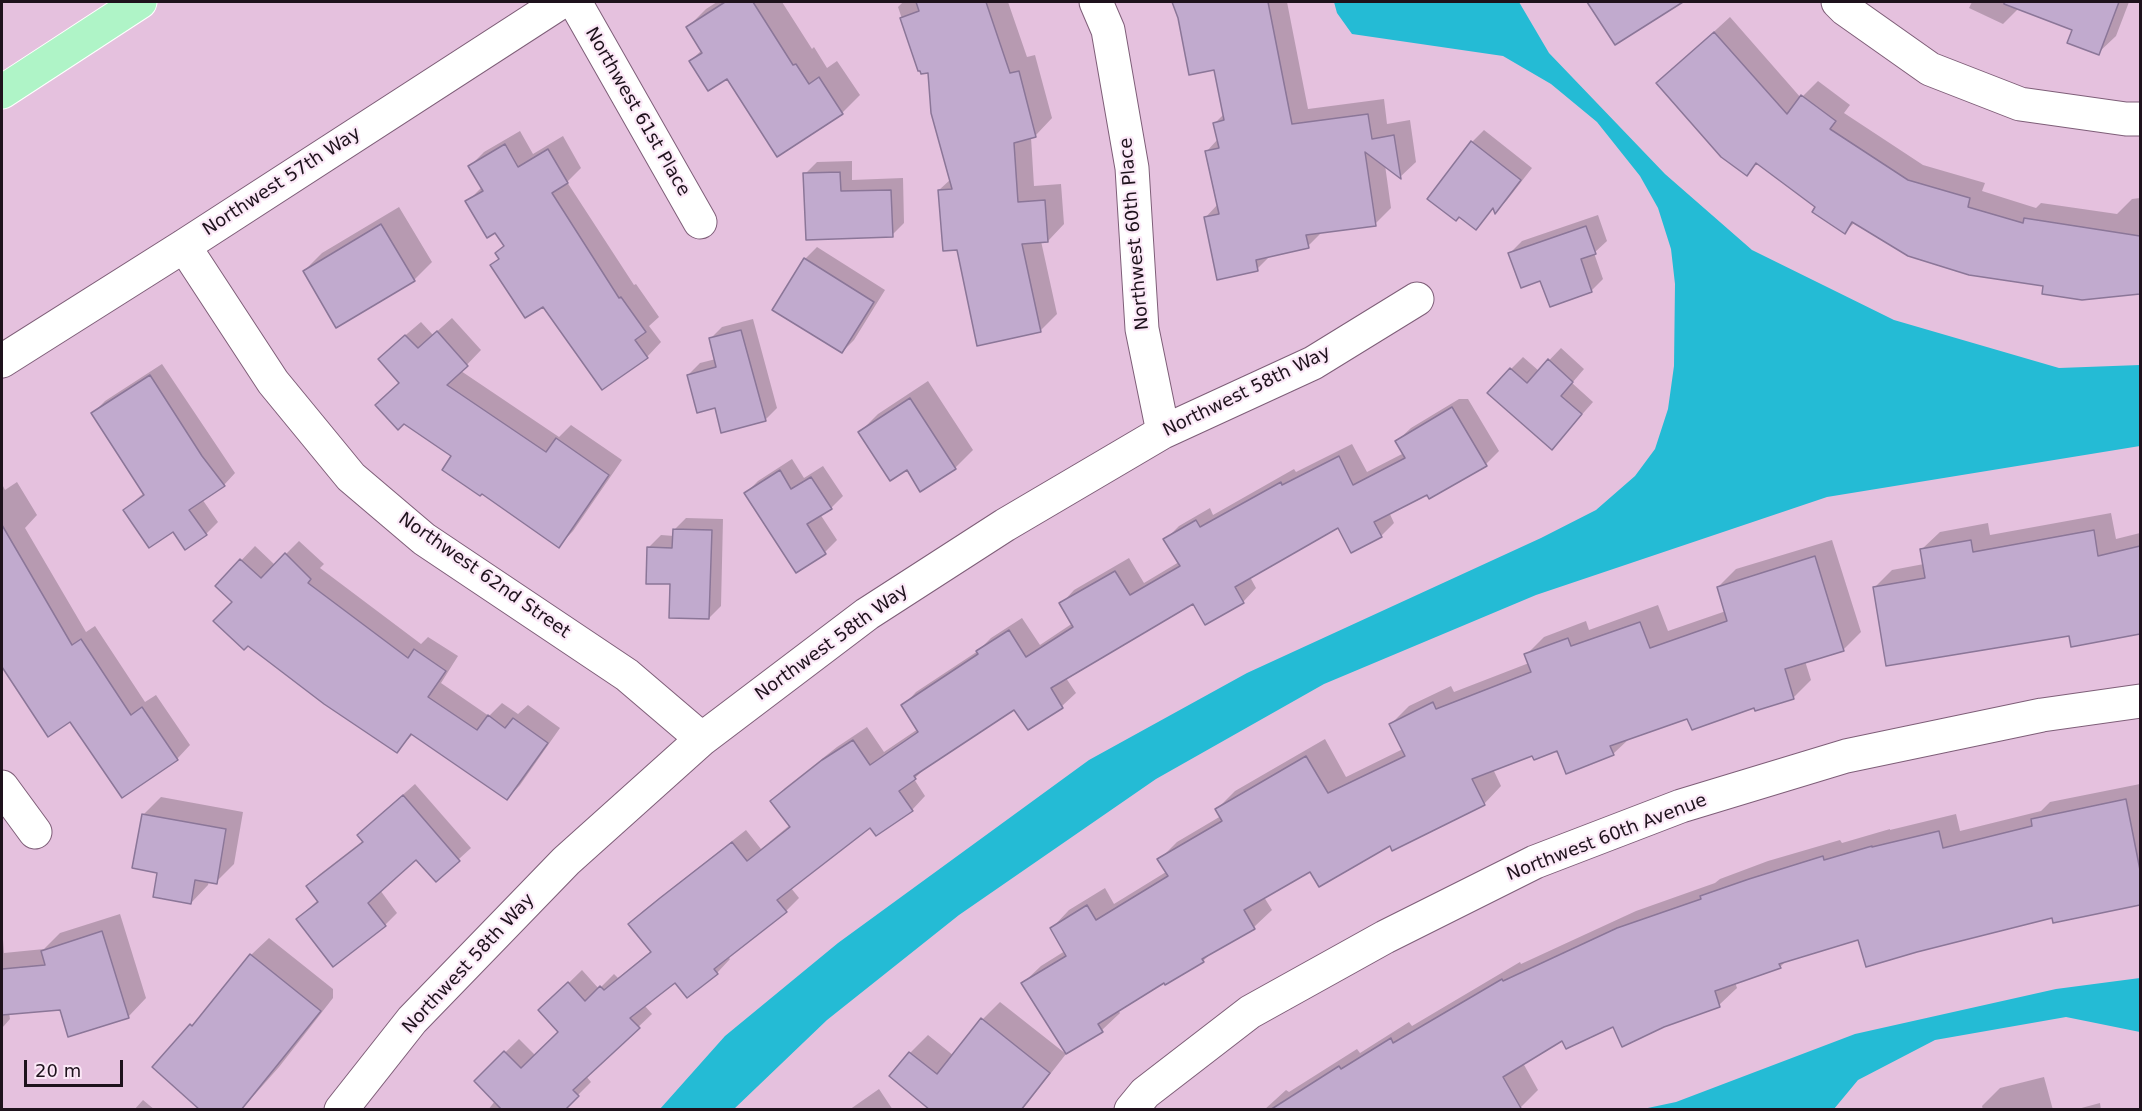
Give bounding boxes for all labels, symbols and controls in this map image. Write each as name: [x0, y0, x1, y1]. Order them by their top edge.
street label: Northwest 61st Place: [580, 24, 694, 200]
street label: Northwest 57th Way: [199, 123, 365, 241]
street label: Northwest 60th Place: [1116, 137, 1154, 331]
street label: Northwest 58th Way: [1160, 342, 1334, 442]
street label: Northwest 62nd Street: [394, 509, 574, 643]
street label: Northwest 58th Way: [751, 580, 913, 706]
street label: Northwest 60th Avenue: [1504, 790, 1710, 886]
street label: Northwest 58th Way: [398, 889, 540, 1039]
scale bar: [27, 1048, 126, 1086]
text: 20 m: [35, 1060, 81, 1081]

